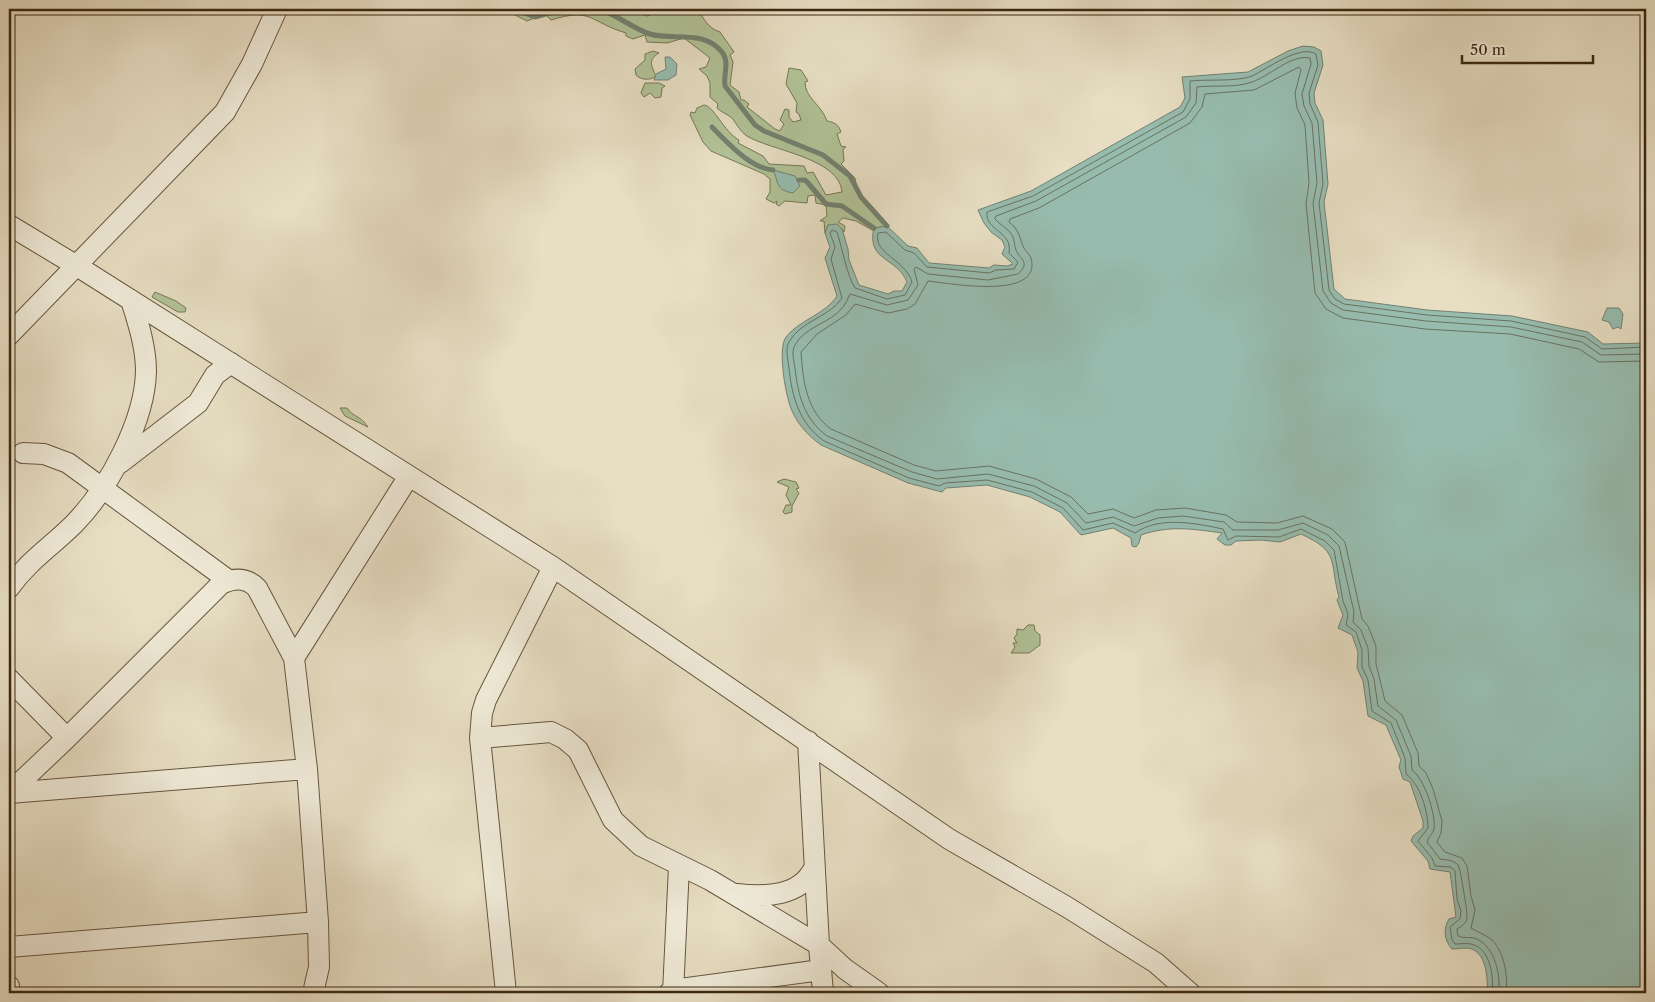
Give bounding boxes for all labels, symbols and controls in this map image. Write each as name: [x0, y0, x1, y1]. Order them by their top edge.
scale bar: [1462, 32, 1594, 64]
text: 50 m: [1470, 40, 1506, 59]

